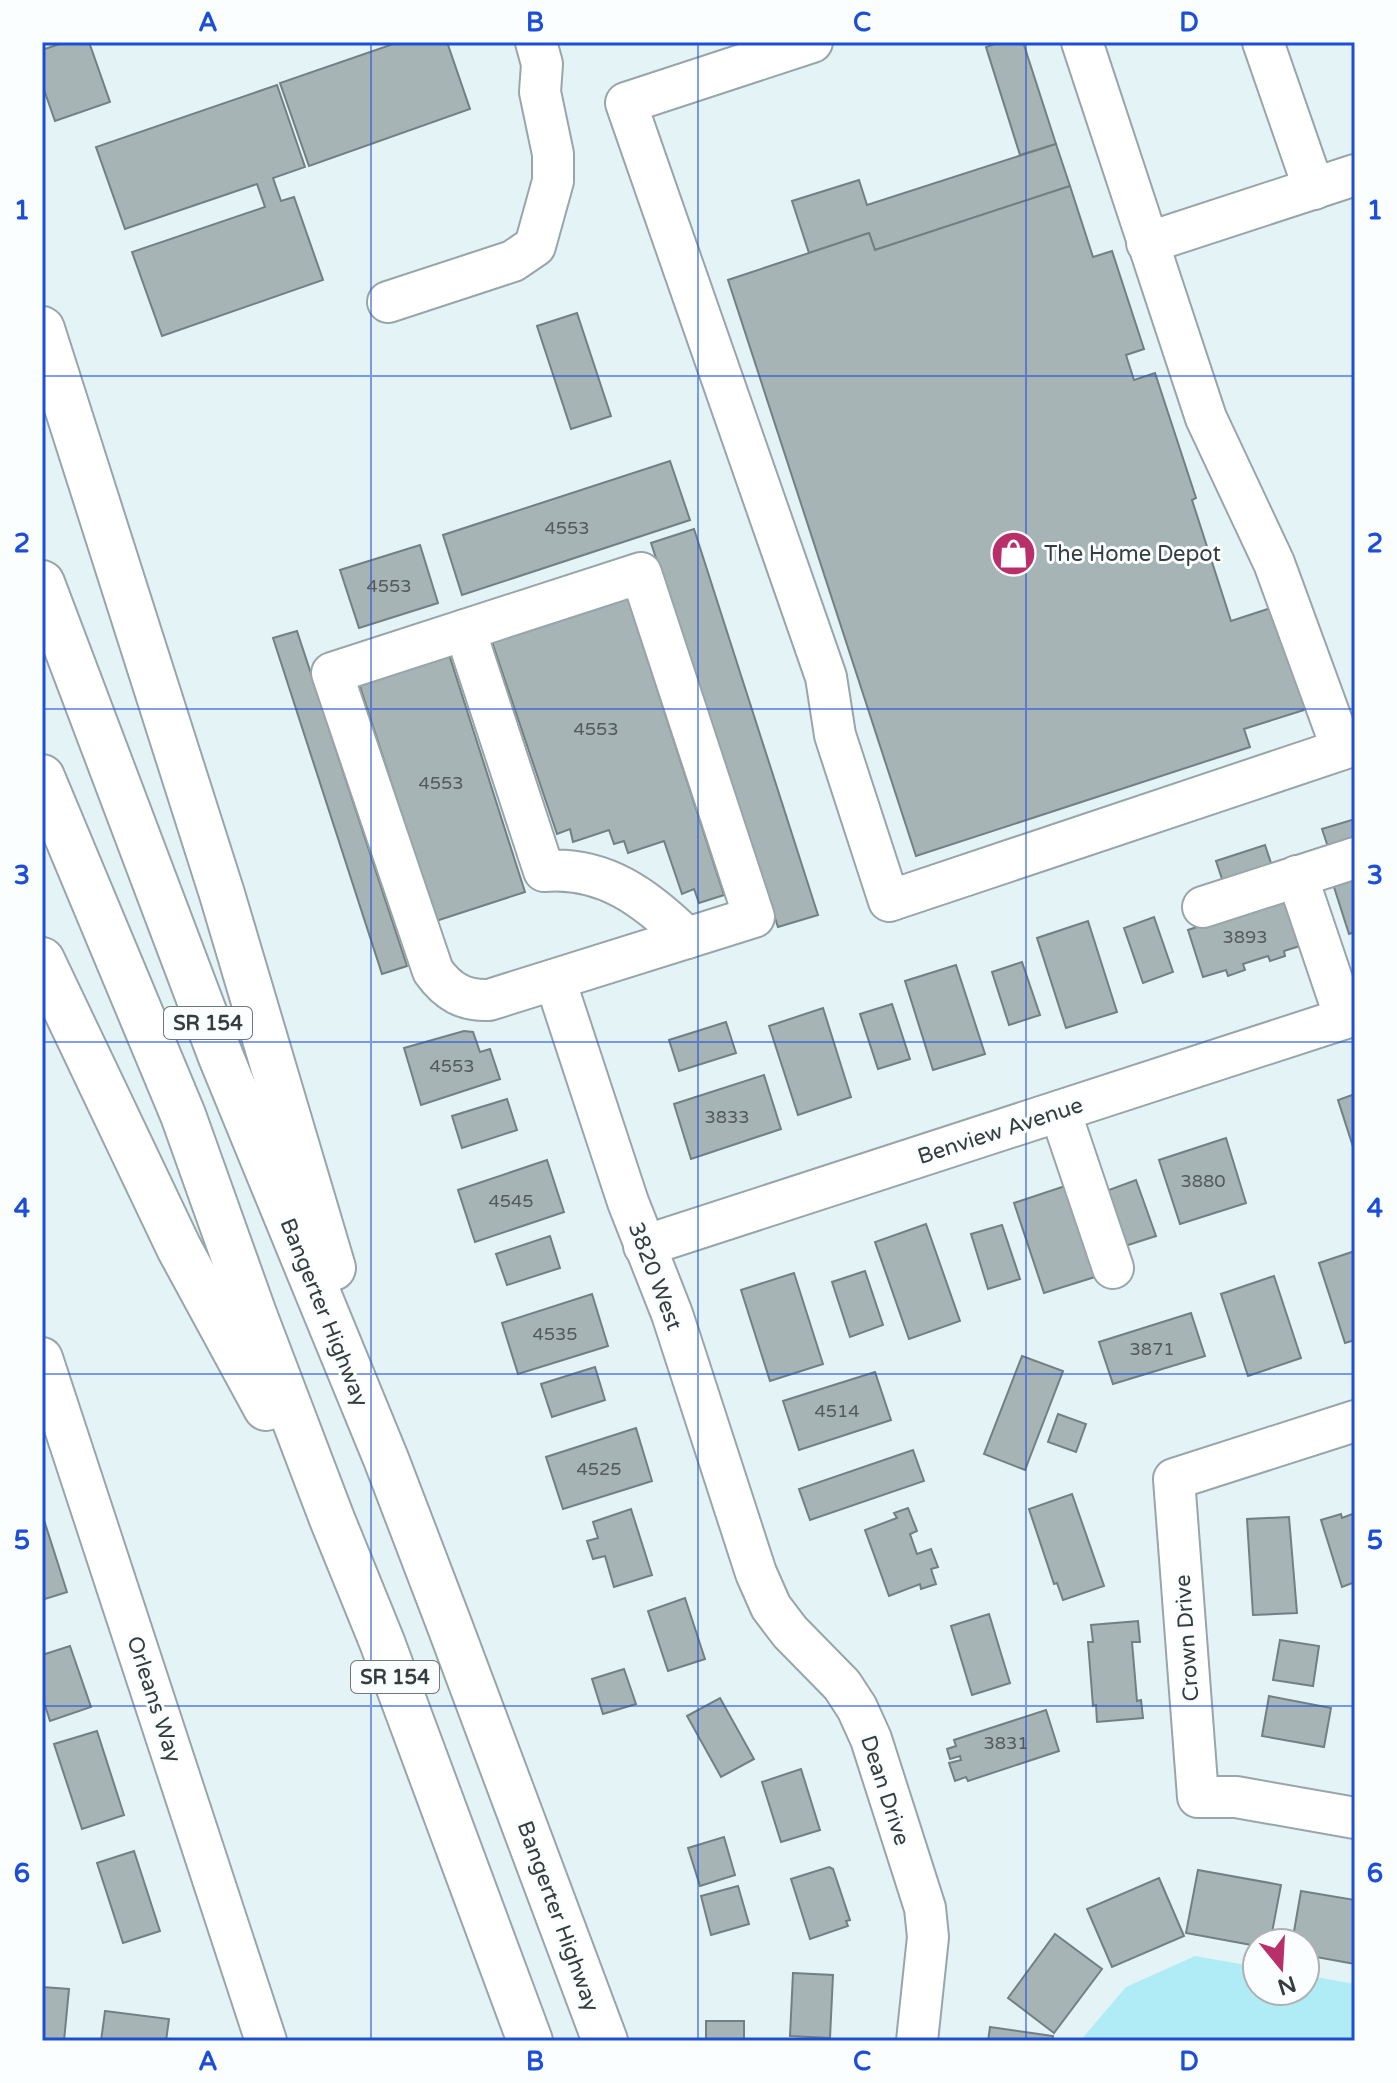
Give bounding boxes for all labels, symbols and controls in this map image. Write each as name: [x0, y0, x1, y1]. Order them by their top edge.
text: A: [198, 7, 218, 38]
text: B: [526, 7, 544, 38]
text: C: [853, 7, 871, 38]
text: D: [1179, 7, 1199, 38]
text: 1: [14, 195, 30, 226]
text: 1: [1367, 195, 1383, 226]
house number: 4553: [544, 517, 590, 539]
text: 2: [14, 528, 30, 559]
text: 2: [1367, 528, 1383, 559]
shop icon: The Home Depot: [989, 529, 1037, 577]
place label: The Home Depot: [1044, 541, 1221, 567]
house number: 4553: [366, 575, 412, 597]
house number: 4553: [573, 718, 619, 740]
house number: 4553: [418, 772, 464, 794]
text: 3: [14, 860, 30, 891]
text: 3: [1367, 860, 1383, 891]
house number: 3893: [1222, 926, 1268, 948]
road number: SR 154: [164, 1007, 252, 1039]
house number: 4553: [429, 1055, 475, 1077]
street label: Benview Avenue: [914, 1092, 1086, 1170]
house number: 3833: [704, 1106, 750, 1128]
house number: 3880: [1180, 1170, 1226, 1192]
house number: 4545: [488, 1190, 534, 1212]
text: 4: [14, 1193, 30, 1224]
text: 4: [1367, 1193, 1383, 1224]
street label: Bangerter Highway: [274, 1214, 374, 1411]
street label: 3820 West: [623, 1219, 688, 1334]
house number: 4535: [532, 1323, 578, 1345]
house number: 3871: [1129, 1338, 1175, 1360]
house number: 4514: [814, 1400, 860, 1422]
house number: 4525: [576, 1458, 622, 1480]
text: 5: [14, 1525, 30, 1556]
text: 5: [1367, 1525, 1383, 1556]
street label: Crown Drive: [1170, 1574, 1204, 1702]
street label: Orleans Way: [121, 1633, 187, 1766]
road number: SR 154: [351, 1661, 439, 1693]
street label: Dean Drive: [855, 1732, 915, 1849]
house number: 3831: [983, 1732, 1029, 1754]
street label: Bangerter Highway: [511, 1818, 605, 2015]
text: 6: [14, 1858, 30, 1889]
text: 6: [1367, 1858, 1383, 1889]
north arrow: [1241, 1927, 1321, 2007]
text: N: [1274, 1970, 1299, 2000]
text: A: [198, 2046, 218, 2077]
text: B: [526, 2046, 544, 2077]
text: C: [853, 2046, 871, 2077]
text: D: [1179, 2046, 1199, 2077]

